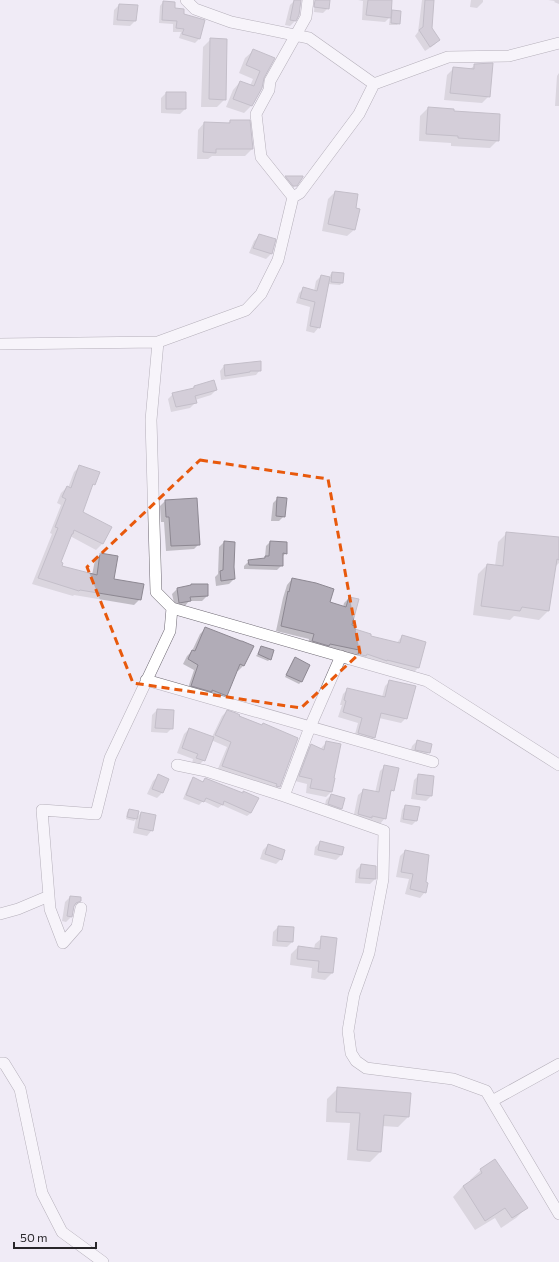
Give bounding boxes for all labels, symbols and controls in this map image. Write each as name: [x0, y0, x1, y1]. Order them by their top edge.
scale bar: [14, 1224, 96, 1250]
text: 50 m: [20, 1230, 48, 1244]

